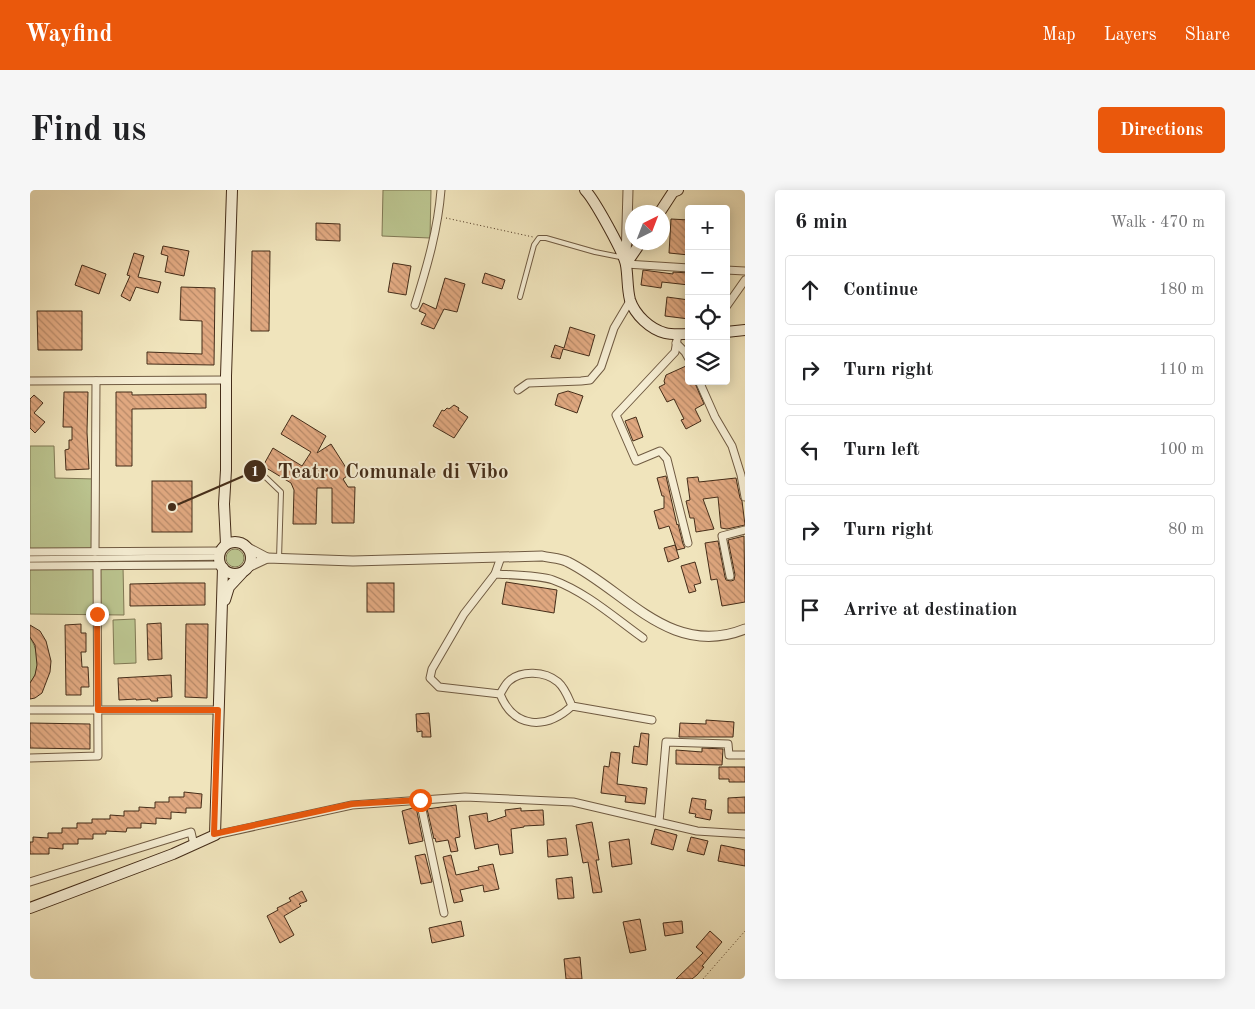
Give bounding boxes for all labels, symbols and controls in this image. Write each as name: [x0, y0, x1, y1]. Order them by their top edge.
text: Wayfind: [25, 23, 112, 47]
text: Map: [1042, 26, 1076, 44]
text: Layers: [1104, 26, 1156, 44]
text: Share: [1184, 26, 1230, 44]
button: Directions: [1098, 107, 1225, 153]
text: Find us: [30, 113, 146, 148]
north arrow: [625, 205, 670, 250]
map controls: [685, 205, 730, 385]
button: +: [685, 205, 730, 250]
text: 6 min: [795, 212, 848, 233]
text: Walk · 470 m: [1110, 215, 1205, 231]
button: −: [685, 250, 730, 295]
icon: ahead: [796, 276, 824, 304]
text: Continue: [843, 281, 918, 300]
text: 180 m: [1159, 282, 1204, 298]
button: locate: [685, 295, 730, 340]
button: layers: [685, 340, 730, 385]
icon: right: [796, 356, 824, 384]
text: Turn right: [843, 361, 933, 380]
text: 110 m: [1159, 362, 1204, 378]
icon: left: [796, 436, 824, 464]
text: Turn left: [843, 441, 920, 460]
text: 100 m: [1159, 442, 1204, 458]
callout: Teatro Comunale di Vibo: [242, 453, 518, 489]
text: Teatro Comunale di Vibo: [277, 462, 509, 483]
text: 1: [251, 465, 259, 480]
icon: right: [796, 516, 824, 544]
text: Turn right: [843, 521, 933, 540]
text: 80 m: [1168, 522, 1204, 538]
icon: arrive: [796, 596, 824, 624]
text: Arrive at destination: [843, 601, 1017, 620]
route end: [86, 603, 109, 626]
route start: [409, 789, 432, 812]

